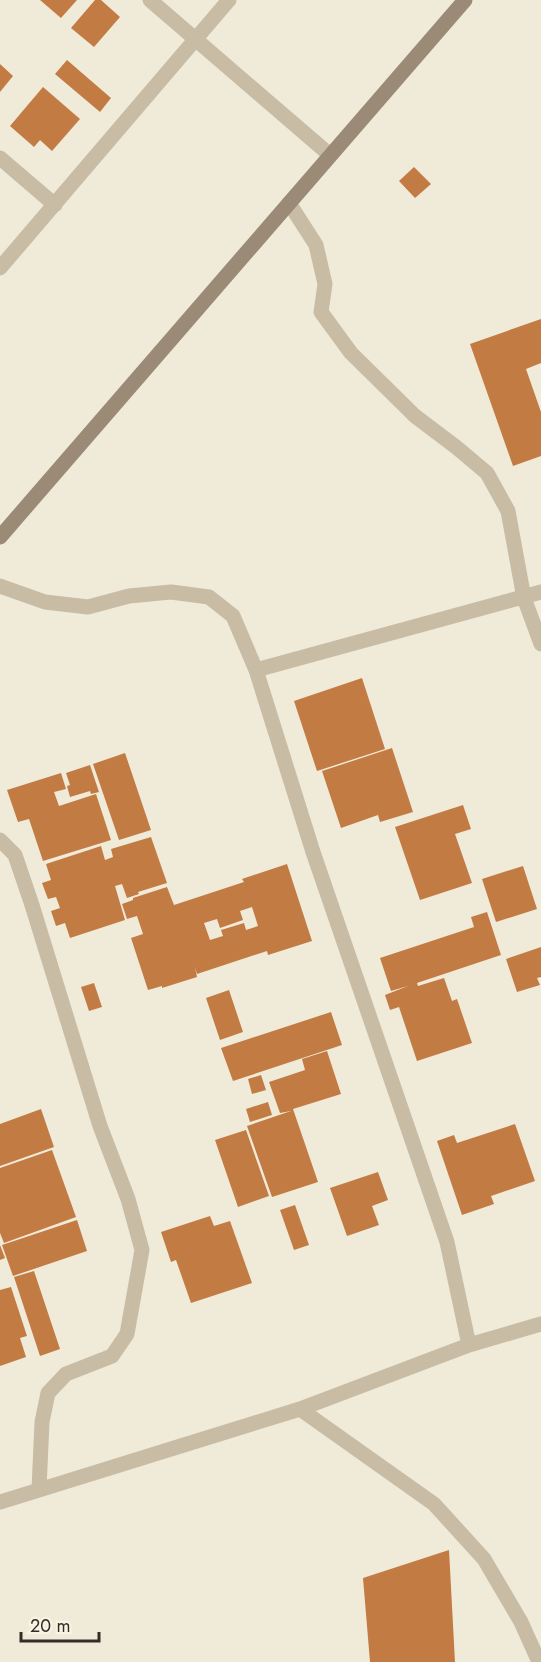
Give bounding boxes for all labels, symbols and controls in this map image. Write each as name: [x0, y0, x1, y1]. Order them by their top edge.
scale bar: [21, 1605, 99, 1643]
text: 20 m: [30, 1613, 70, 1639]

